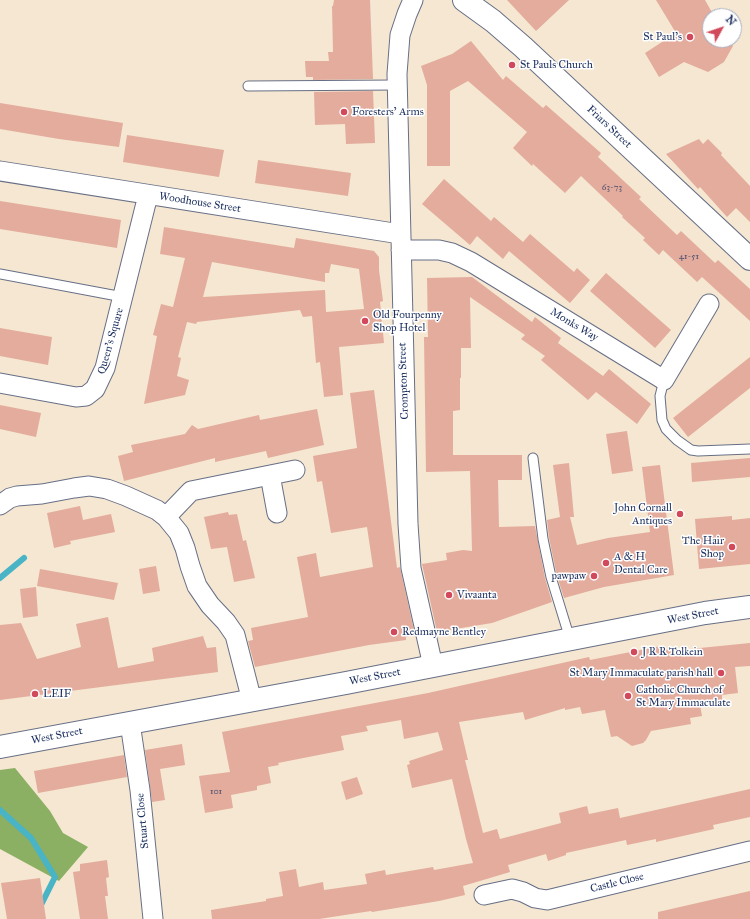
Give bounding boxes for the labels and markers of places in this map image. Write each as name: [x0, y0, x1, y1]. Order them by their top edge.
place label: St Paul's: [643, 30, 682, 44]
marker: St Paul's: [685, 32, 695, 42]
place label: St Pauls Church: [520, 58, 593, 72]
marker: St Pauls Church: [507, 60, 517, 70]
place label: Foresters' Arms: [352, 105, 424, 119]
marker: Foresters' Arms: [339, 107, 349, 117]
place label: Old Fourpenny Shop Hotel: [373, 308, 442, 334]
marker: Old Fourpenny Shop Hotel: [360, 316, 370, 326]
place label: John Cornall Antiques: [614, 501, 672, 527]
marker: John Cornall Antiques: [675, 509, 685, 519]
place label: The Hair Shop: [682, 534, 724, 560]
marker: The Hair Shop: [727, 542, 737, 552]
place label: A & H Dental Care: [614, 550, 668, 576]
marker: A & H Dental Care: [601, 558, 611, 568]
place label: pawpaw: [551, 569, 586, 583]
marker: pawpaw: [589, 571, 599, 581]
place label: Vivaanta: [457, 588, 497, 602]
marker: Vivaanta: [444, 590, 454, 600]
place label: Redmayne Bentley: [402, 625, 486, 639]
marker: Redmayne Bentley: [389, 627, 399, 637]
place label: J R R Tolkein: [642, 645, 703, 659]
marker: J R R Tolkein: [629, 647, 639, 657]
place label: St Mary Immaculate parish hall: [569, 666, 713, 680]
marker: St Mary Immaculate parish hall: [716, 668, 726, 678]
place label: Catholic Church of St Mary Immaculate: [636, 683, 731, 709]
place label: LEIF: [43, 687, 71, 701]
marker: LEIF: [30, 689, 40, 699]
marker: Catholic Church of St Mary Immaculate: [623, 691, 633, 701]

